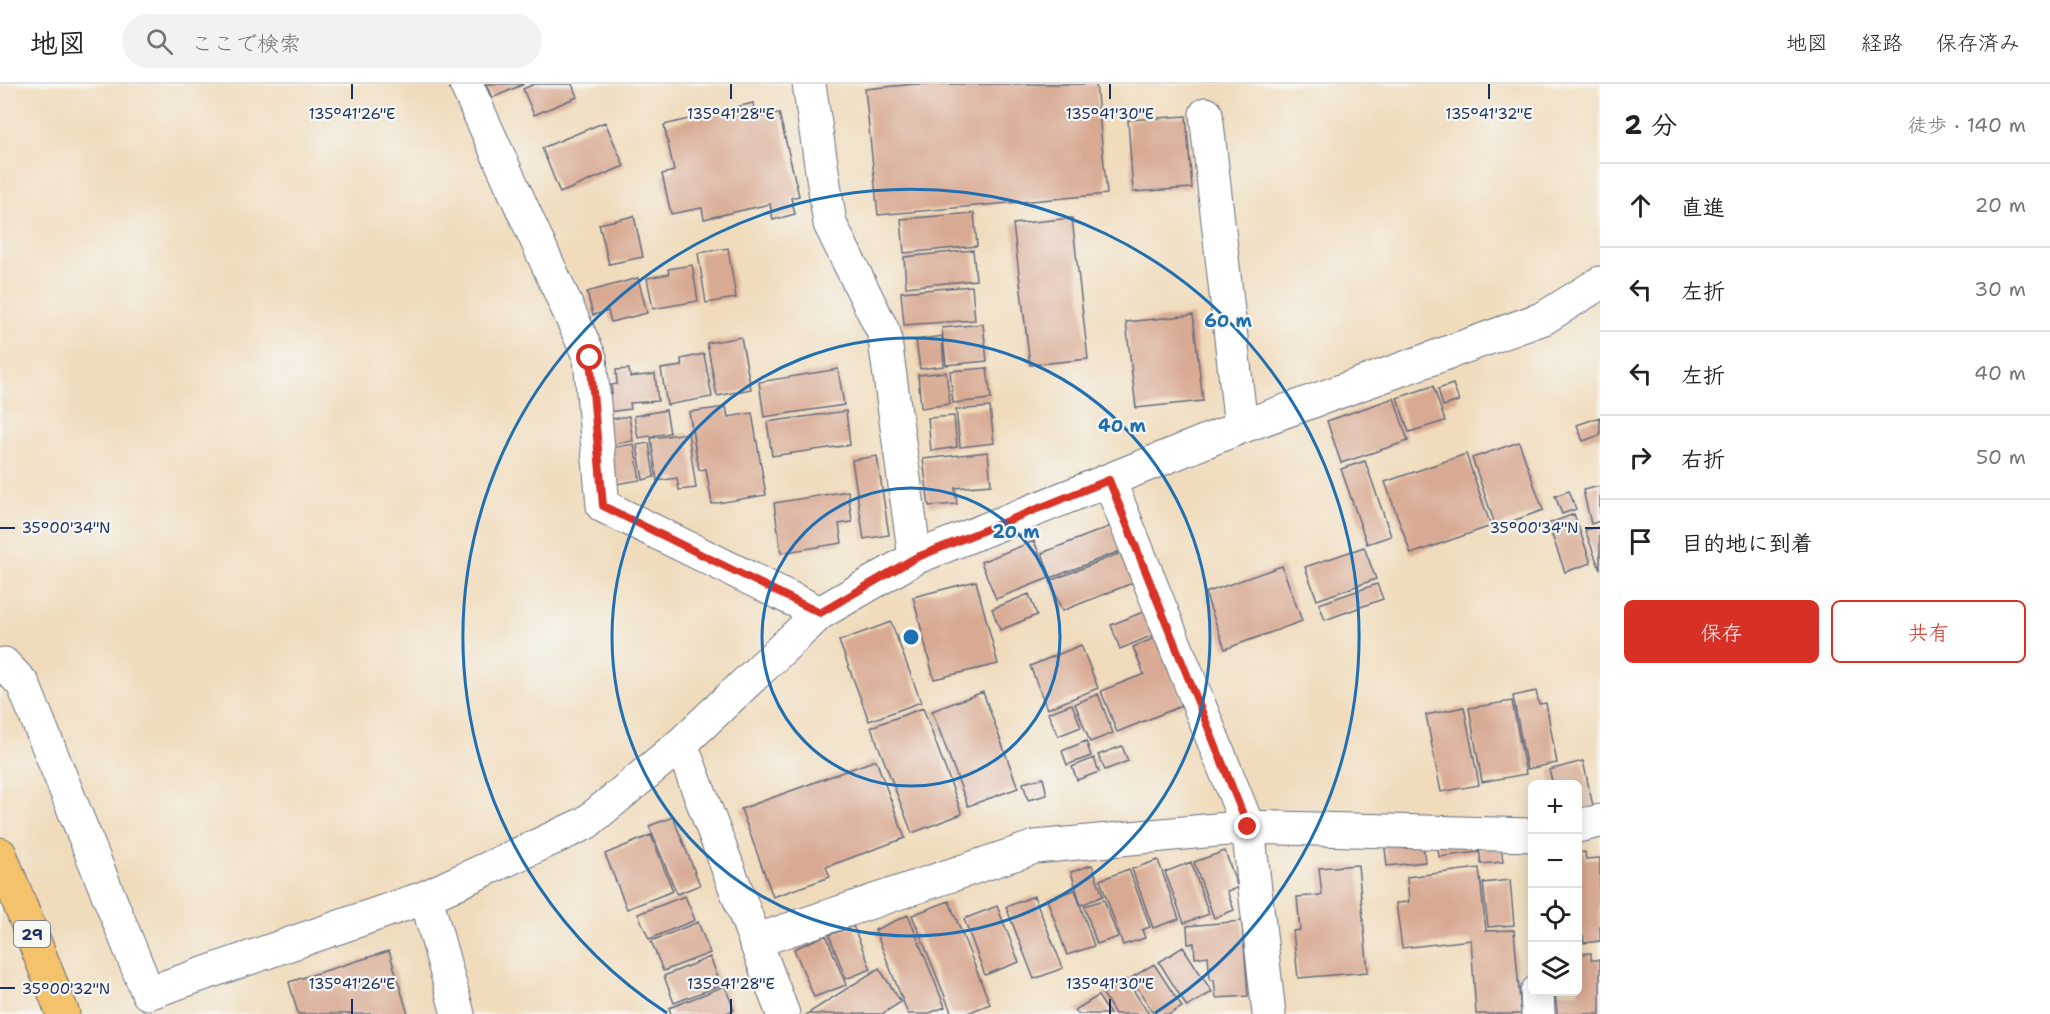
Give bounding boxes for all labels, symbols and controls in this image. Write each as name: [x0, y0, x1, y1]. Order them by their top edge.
search box: [122, 14, 542, 68]
text: 地図: [30, 24, 86, 62]
icon: search: [143, 25, 176, 58]
text: ここで検索: [191, 29, 301, 58]
text: 地図: [1786, 29, 1828, 57]
text: 経路: [1861, 29, 1903, 57]
text: 保存済み: [1936, 29, 2020, 57]
text: 135°41'26"E: [309, 104, 395, 124]
text: 135°41'28"E: [687, 104, 775, 124]
text: 135°41'30"E: [1066, 104, 1154, 124]
text: 135°41'32"E: [1445, 104, 1533, 124]
text: 2 分: [1624, 107, 1677, 142]
text: 徒歩 · 140 m: [1907, 112, 2026, 138]
icon: ahead: [1624, 189, 1657, 222]
text: 20 m: [1975, 192, 2026, 218]
text: 直進: [1681, 193, 1725, 222]
icon: left: [1624, 273, 1657, 306]
text: 30 m: [1974, 276, 2026, 302]
text: 左折: [1681, 277, 1725, 306]
text: 60 m: [1204, 309, 1252, 333]
route start: [576, 344, 602, 370]
icon: left: [1624, 357, 1657, 390]
text: 40 m: [1974, 360, 2026, 386]
text: 左折: [1681, 361, 1725, 390]
text: 40 m: [1098, 414, 1146, 438]
icon: right: [1624, 441, 1657, 474]
text: 50 m: [1976, 444, 2026, 470]
text: 右折: [1681, 445, 1725, 474]
text: 35°00'34"N: [21, 518, 111, 538]
text: 35°00'34"N: [1489, 518, 1579, 538]
text: 20 m: [992, 520, 1040, 544]
icon: arrive: [1624, 525, 1657, 558]
text: 目的地に到着: [1681, 529, 1813, 558]
button: 保存: [1624, 600, 1819, 663]
button: 共有: [1831, 600, 2026, 663]
centre of rings: [901, 627, 921, 647]
map controls: [1528, 780, 1582, 996]
button: +: [1528, 780, 1582, 834]
route end: [1234, 813, 1260, 839]
button: −: [1528, 834, 1582, 888]
button: locate: [1528, 888, 1582, 942]
road number: 29: [14, 921, 50, 947]
button: layers: [1528, 942, 1582, 996]
text: 135°41'26"E: [309, 974, 395, 994]
text: 135°41'28"E: [687, 974, 775, 994]
text: 135°41'30"E: [1066, 974, 1154, 994]
text: 35°00'32"N: [22, 979, 110, 999]

